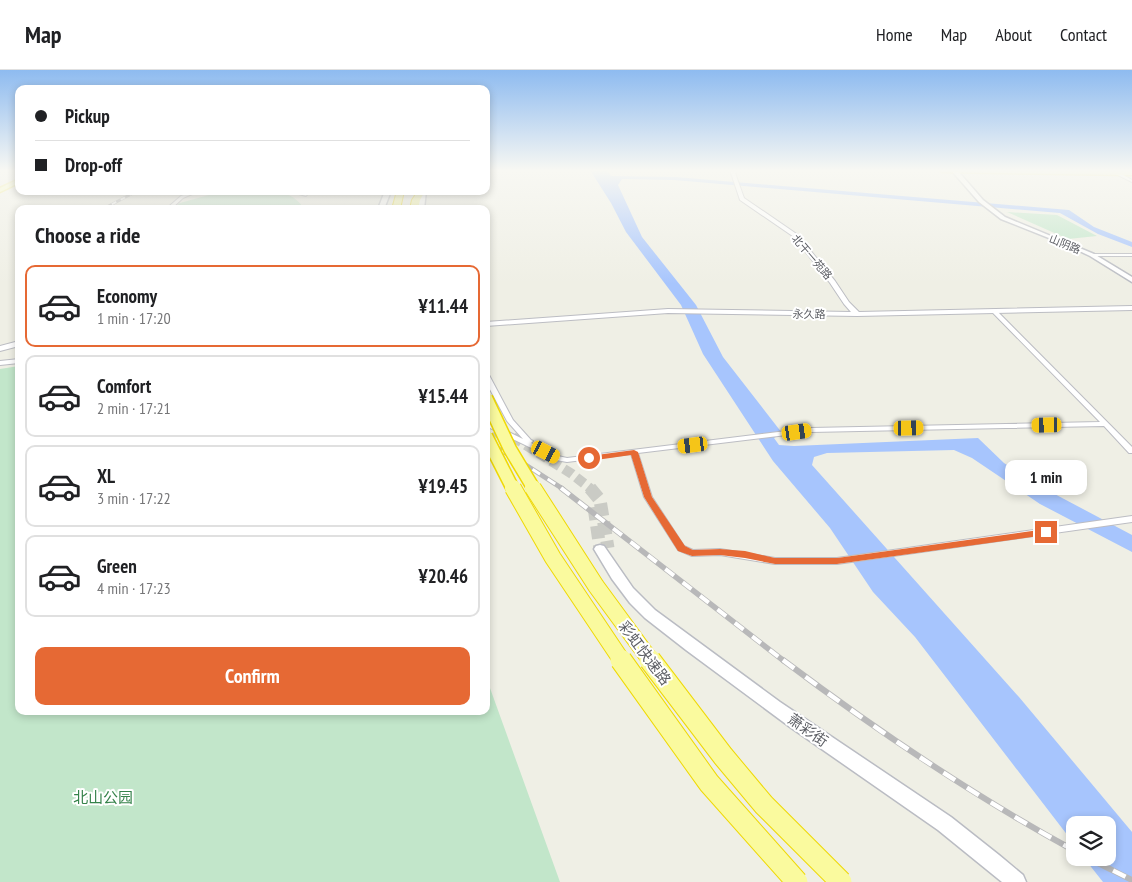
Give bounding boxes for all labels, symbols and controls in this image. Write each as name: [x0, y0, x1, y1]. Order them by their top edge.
text: Map: [25, 19, 62, 50]
text: Home: [876, 23, 913, 46]
text: Map: [941, 23, 967, 46]
text: About: [995, 23, 1032, 46]
text: Contact: [1060, 23, 1107, 46]
text: Pickup: [65, 104, 110, 128]
text: Drop-off: [65, 153, 122, 177]
text: Choose a ride: [35, 221, 140, 249]
street label: 山阴路: [1047, 231, 1083, 257]
street label: 北干一苑路: [789, 232, 835, 282]
icon: car: [37, 284, 82, 329]
text: Economy: [97, 284, 157, 308]
text: ¥11.44: [419, 294, 468, 318]
street label: 永久路: [792, 307, 826, 321]
text: 1 min · 17:20: [97, 308, 171, 328]
icon: car: [37, 374, 82, 419]
text: Comfort: [97, 374, 151, 398]
text: ¥15.44: [419, 384, 468, 408]
text: 2 min · 17:21: [97, 398, 171, 418]
car: [1031, 417, 1062, 433]
car: [893, 420, 924, 436]
car: [781, 422, 812, 442]
car: [677, 436, 708, 454]
car: [529, 439, 562, 465]
route start: [578, 447, 600, 469]
callout: 1 min: [1005, 460, 1087, 494]
icon: car: [37, 464, 82, 509]
text: XL: [97, 464, 115, 488]
text: 1 min: [1030, 467, 1062, 487]
text: ¥19.45: [419, 474, 468, 498]
text: 3 min · 17:22: [97, 488, 171, 508]
route end: [1035, 521, 1057, 543]
icon: car: [37, 554, 82, 599]
text: Green: [97, 554, 137, 578]
text: ¥20.46: [419, 564, 468, 588]
text: 4 min · 17:23: [97, 578, 171, 598]
street label: 彩虹快速路: [615, 617, 675, 689]
button: Confirm: [35, 647, 470, 705]
street label: 萧彩街: [784, 709, 832, 751]
park label: 北山公园: [73, 788, 133, 807]
map controls: [1066, 816, 1116, 866]
button: layers: [1066, 816, 1116, 866]

